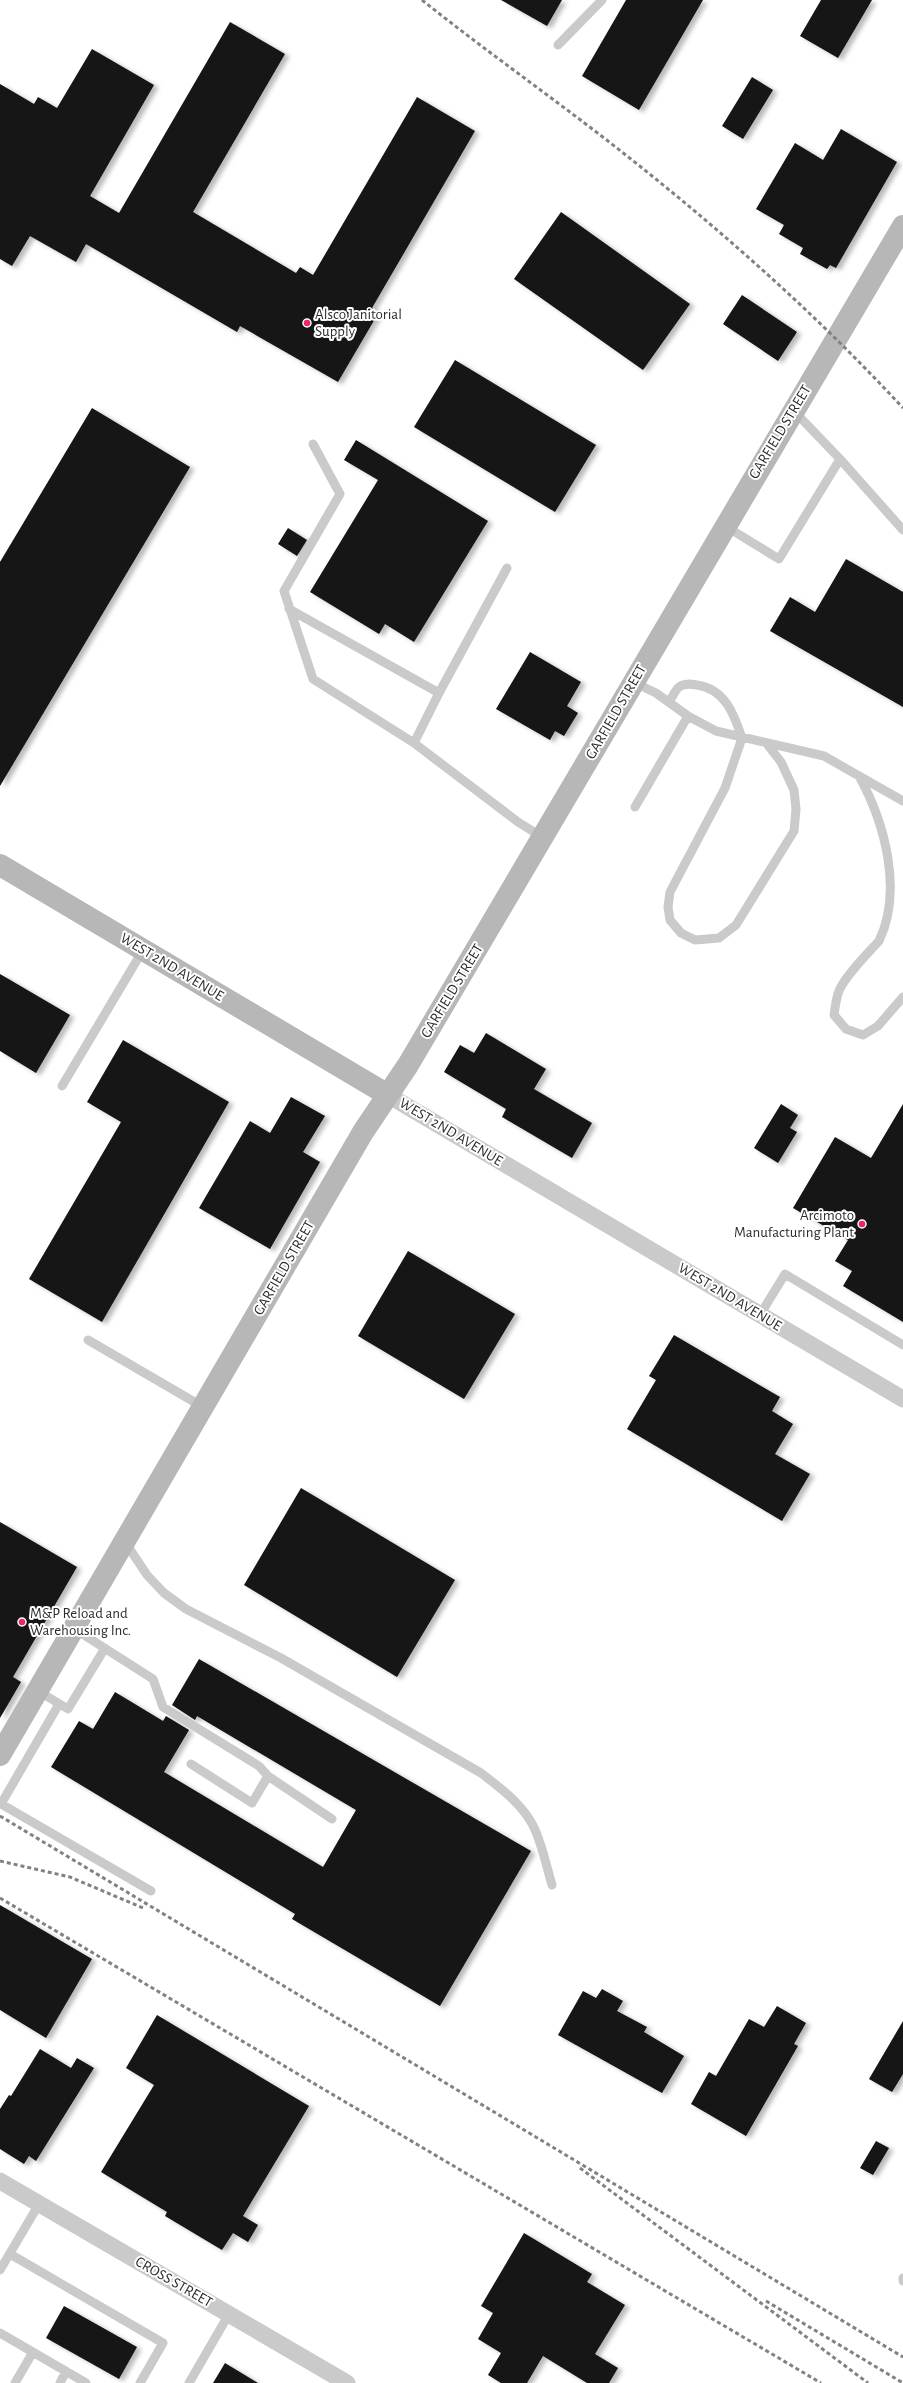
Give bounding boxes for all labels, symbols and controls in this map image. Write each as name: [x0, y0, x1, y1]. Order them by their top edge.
place label: Alsco Janitorial Supply: [315, 307, 402, 339]
marker: Alsco Janitorial Supply: [302, 318, 312, 328]
street label: GARFIELD STREET: [746, 382, 814, 482]
street label: GARFIELD STREET: [583, 662, 649, 762]
street label: WEST 2ND AVENUE: [118, 930, 226, 1004]
street label: GARFIELD STREET: [418, 941, 486, 1041]
street label: WEST 2ND AVENUE: [397, 1095, 505, 1169]
place label: Arcimoto Manufacturing Plant: [734, 1208, 854, 1240]
street label: GARFIELD STREET: [251, 1218, 317, 1318]
marker: Arcimoto Manufacturing Plant: [857, 1219, 867, 1229]
street label: WEST 2ND AVENUE: [676, 1260, 784, 1334]
place label: M&P Reload and Warehousing Inc.: [30, 1606, 131, 1638]
marker: M&P Reload and Warehousing Inc.: [17, 1617, 27, 1627]
street label: CROSS STREET: [133, 2254, 216, 2310]

